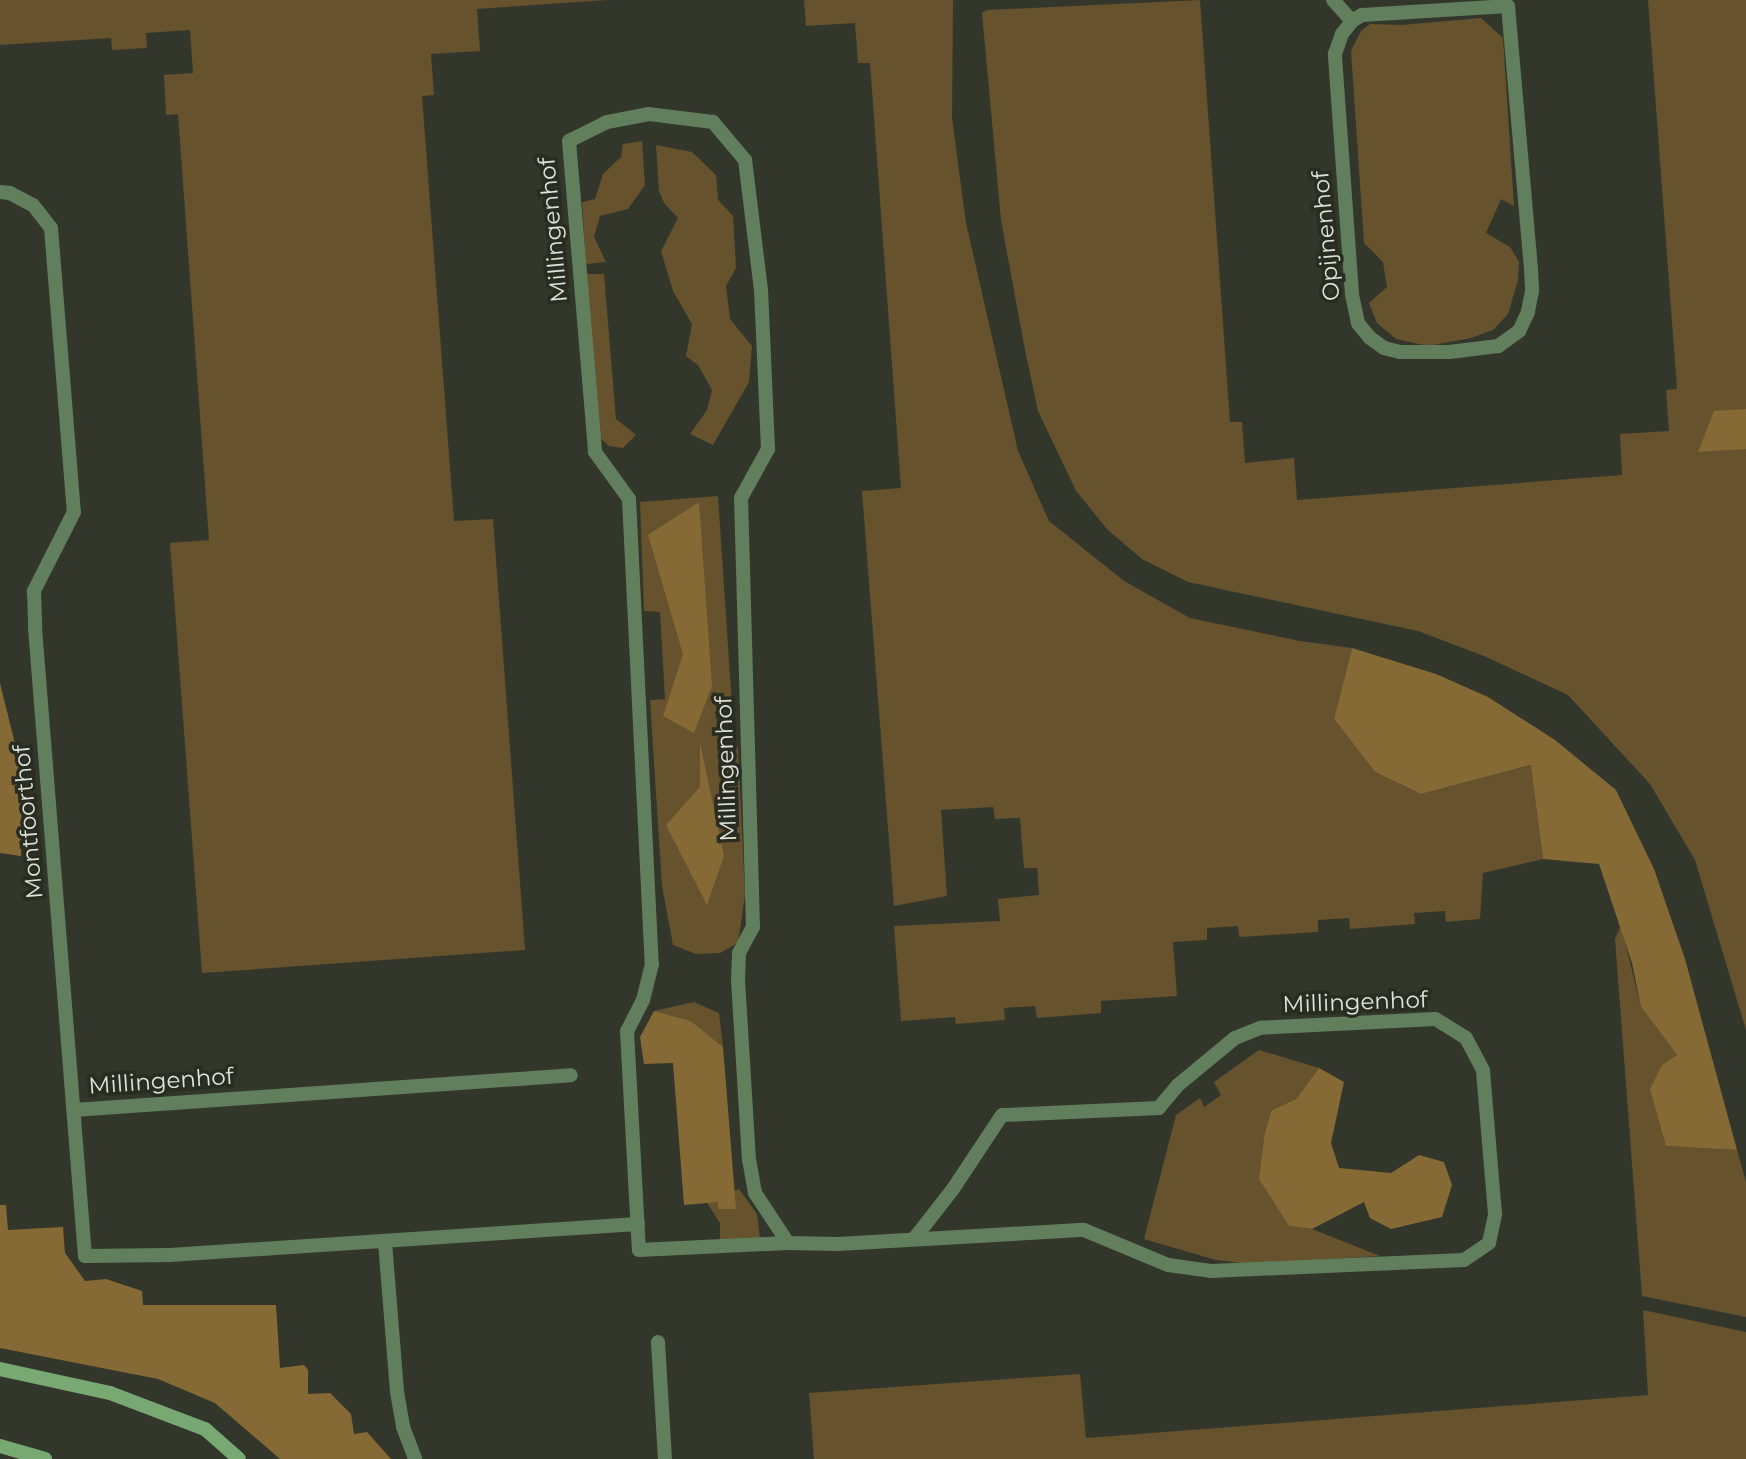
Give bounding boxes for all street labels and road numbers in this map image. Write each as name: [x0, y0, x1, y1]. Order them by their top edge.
street label: Millingenhof: [533, 156, 573, 304]
street label: Opijnenhof: [1307, 170, 1345, 302]
street label: Millingenhof: [710, 696, 742, 842]
street label: Montfoorthof: [8, 744, 48, 900]
street label: Millingenhof: [1282, 986, 1428, 1018]
street label: Millingenhof: [88, 1062, 234, 1100]

